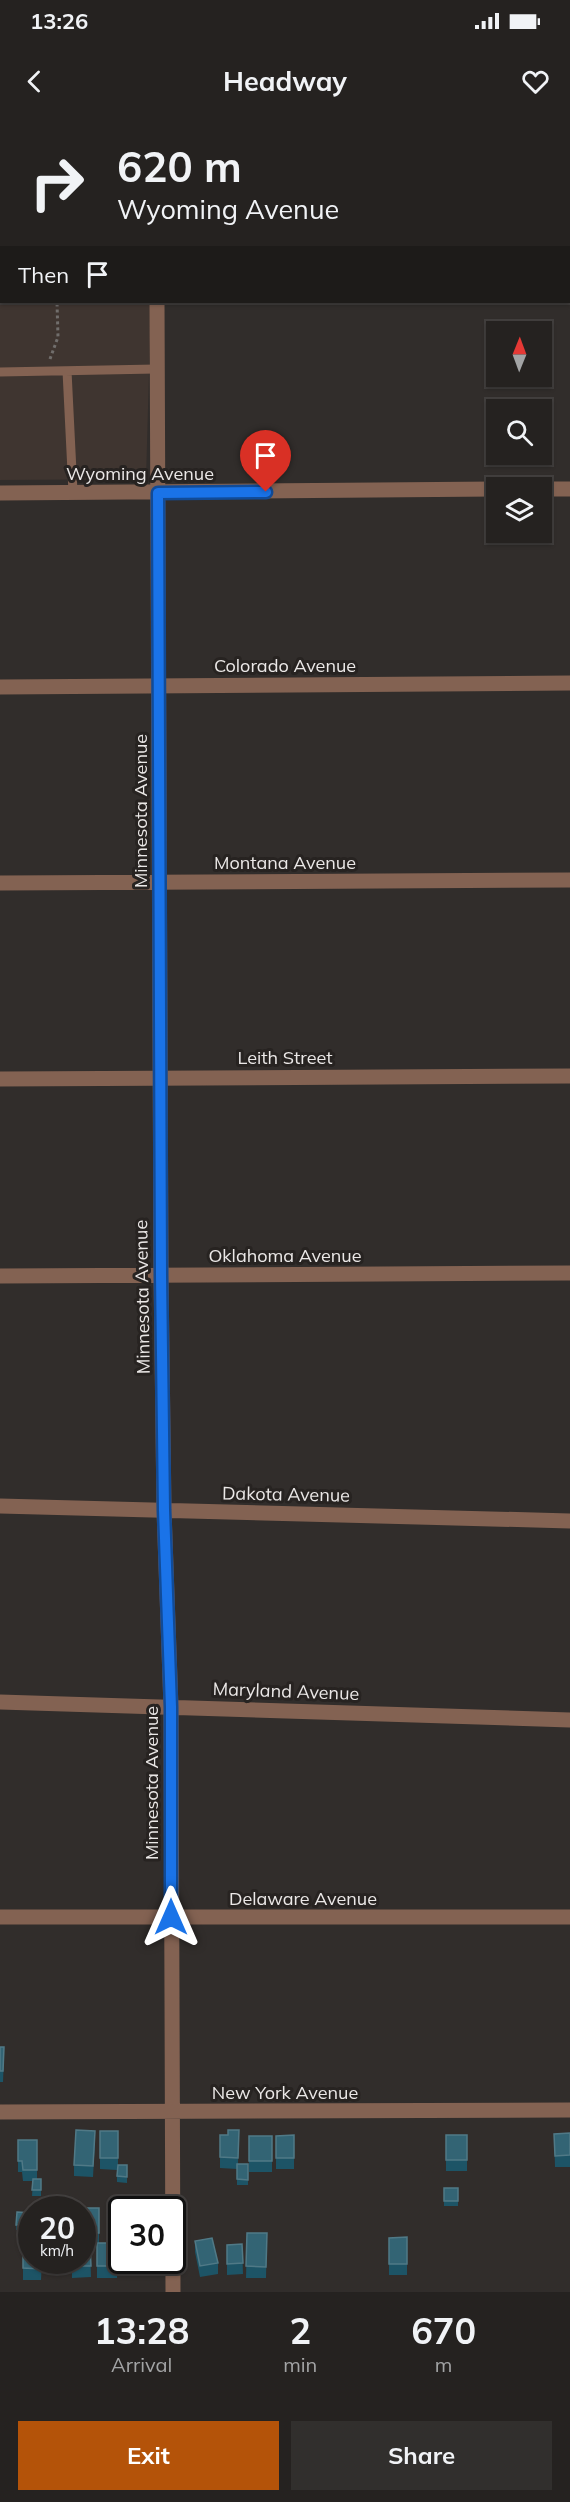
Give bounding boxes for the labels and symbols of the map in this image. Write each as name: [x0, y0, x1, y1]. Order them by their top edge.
north arrow: [486, 321, 552, 387]
pin: [240, 430, 291, 492]
street label: Wyoming Avenue: [66, 462, 214, 485]
street label: Colorado Avenue: [214, 654, 356, 677]
street label: Minnesota Avenue: [129, 734, 152, 888]
street label: Montana Avenue: [214, 851, 356, 874]
street label: Leith Street: [237, 1046, 333, 1069]
street label: Minnesota Avenue: [129, 1220, 155, 1374]
street label: Oklahoma Avenue: [208, 1244, 362, 1267]
street label: Dakota Avenue: [222, 1481, 350, 1507]
street label: Maryland Avenue: [212, 1677, 360, 1705]
street label: Minnesota Avenue: [140, 1706, 163, 1860]
position arrow: [139, 1885, 203, 1949]
street label: Delaware Avenue: [229, 1887, 377, 1910]
street label: New York Avenue: [212, 2081, 358, 2104]
speed limit sign: 30: [108, 2196, 186, 2274]

